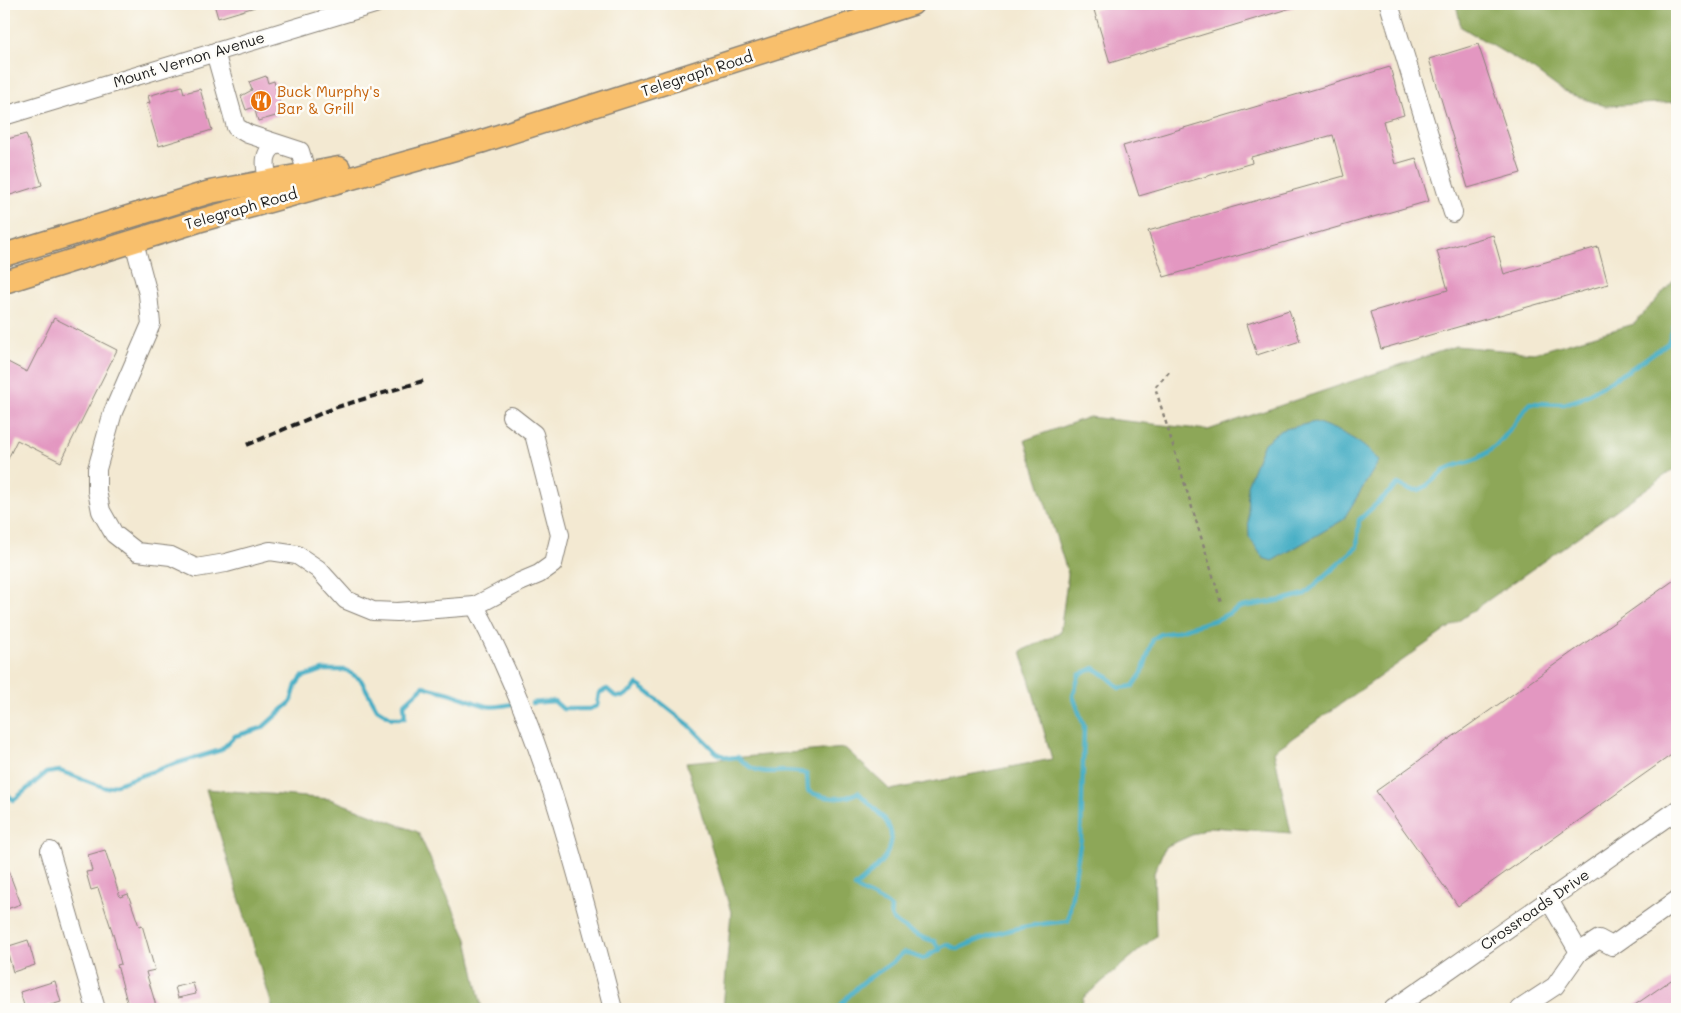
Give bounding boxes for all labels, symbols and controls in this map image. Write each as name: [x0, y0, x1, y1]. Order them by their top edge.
street label: Mount Vernon Avenue: [110, 26, 267, 92]
street label: Telegraph Road: [638, 46, 755, 101]
place label: Buck Murphy's Bar & Grill: [277, 81, 380, 118]
restaurant icon: Buck Murphy's Bar & Grill: [249, 89, 273, 113]
street label: Telegraph Road: [182, 182, 299, 234]
street label: Crossroads Drive: [1476, 864, 1593, 954]

